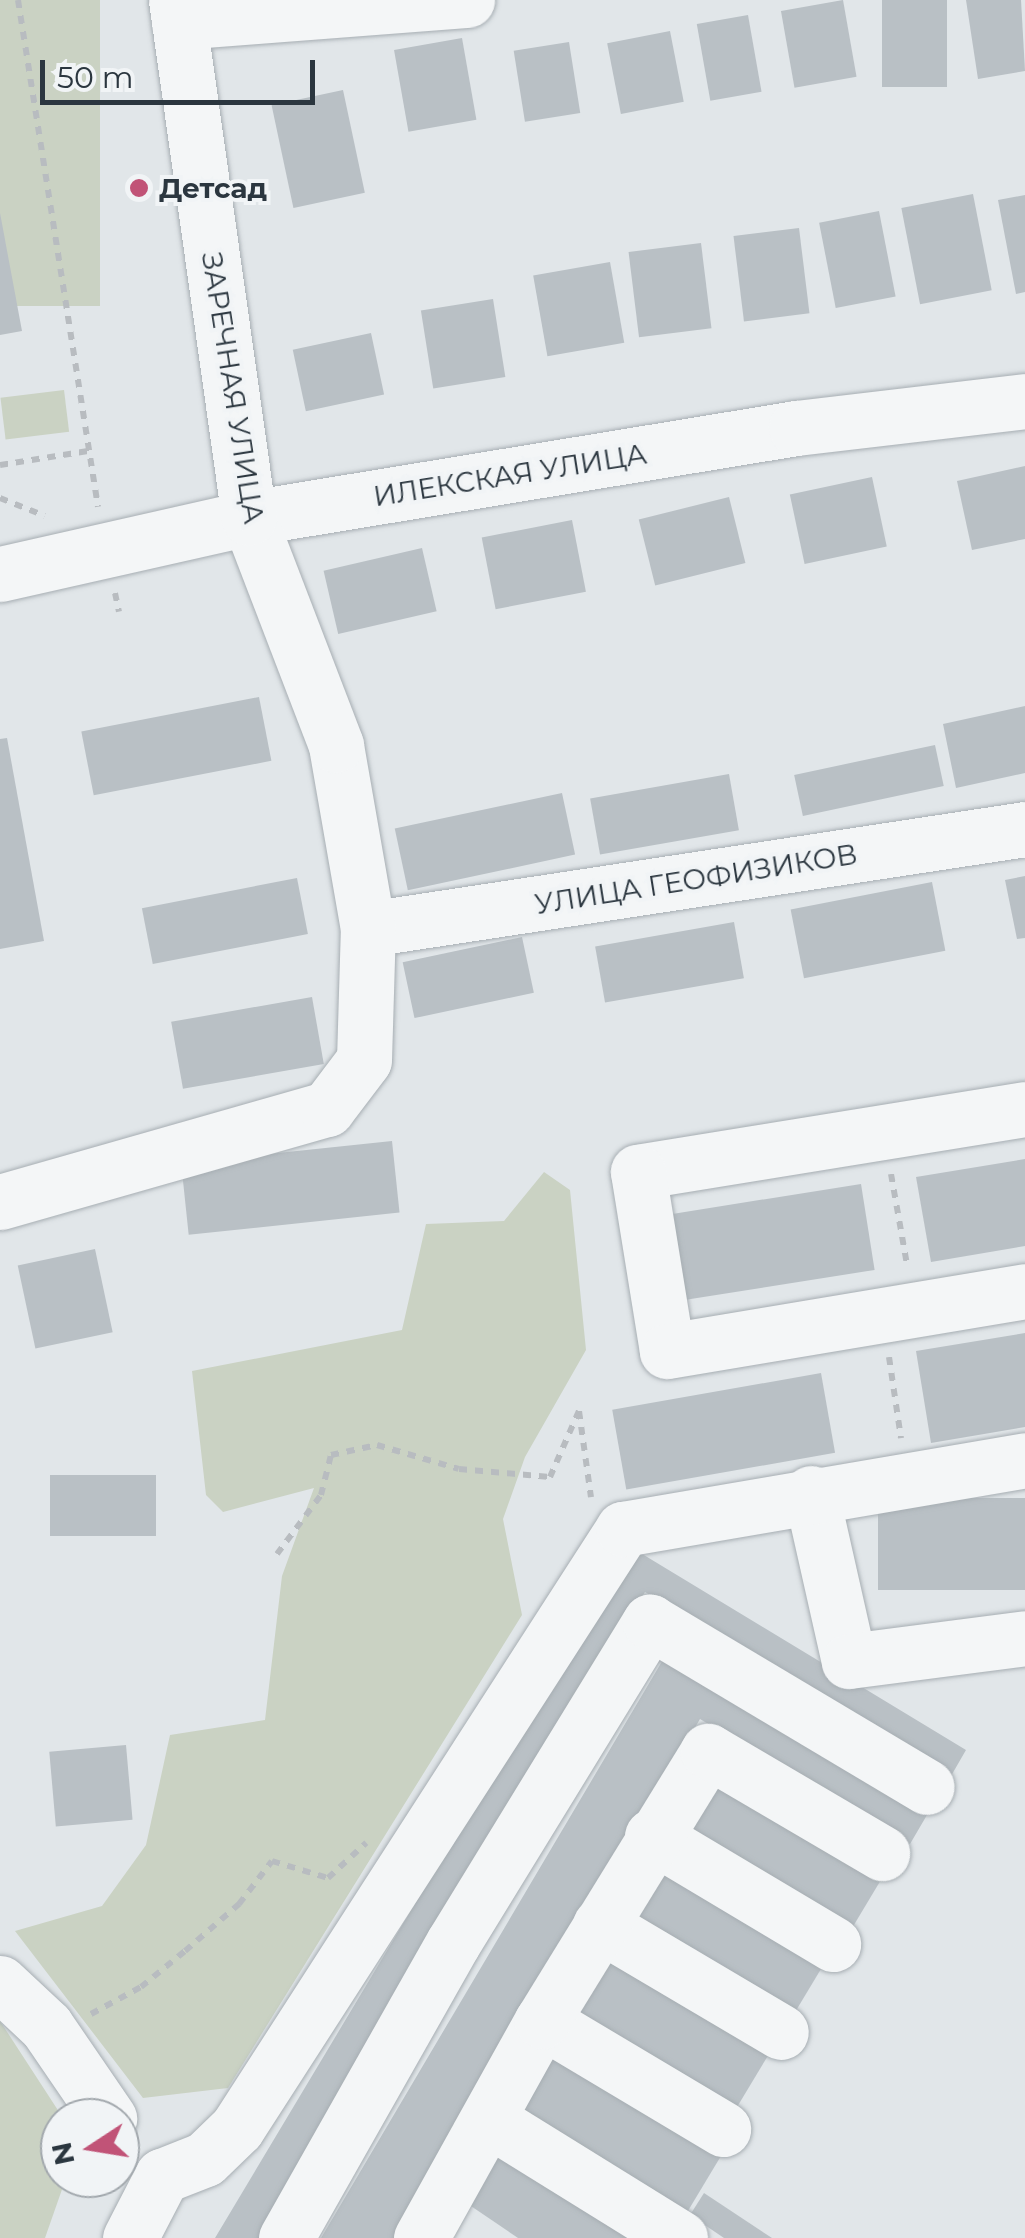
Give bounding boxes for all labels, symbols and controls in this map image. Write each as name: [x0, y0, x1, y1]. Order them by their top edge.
scale bar: [45, 40, 320, 102]
text: 50 m: [57, 59, 134, 96]
place label: Детсад: [159, 171, 267, 205]
marker: Детсад: [128, 177, 150, 199]
street label: ЗАРЕЧНАЯ УЛИЦА: [195, 250, 271, 526]
street label: ИЛЕКСКАЯ УЛИЦА: [371, 437, 649, 513]
street label: УЛИЦА ГЕОФИЗИКОВ: [532, 837, 860, 921]
north arrow: [40, 2098, 140, 2198]
text: N: [44, 2139, 82, 2168]

